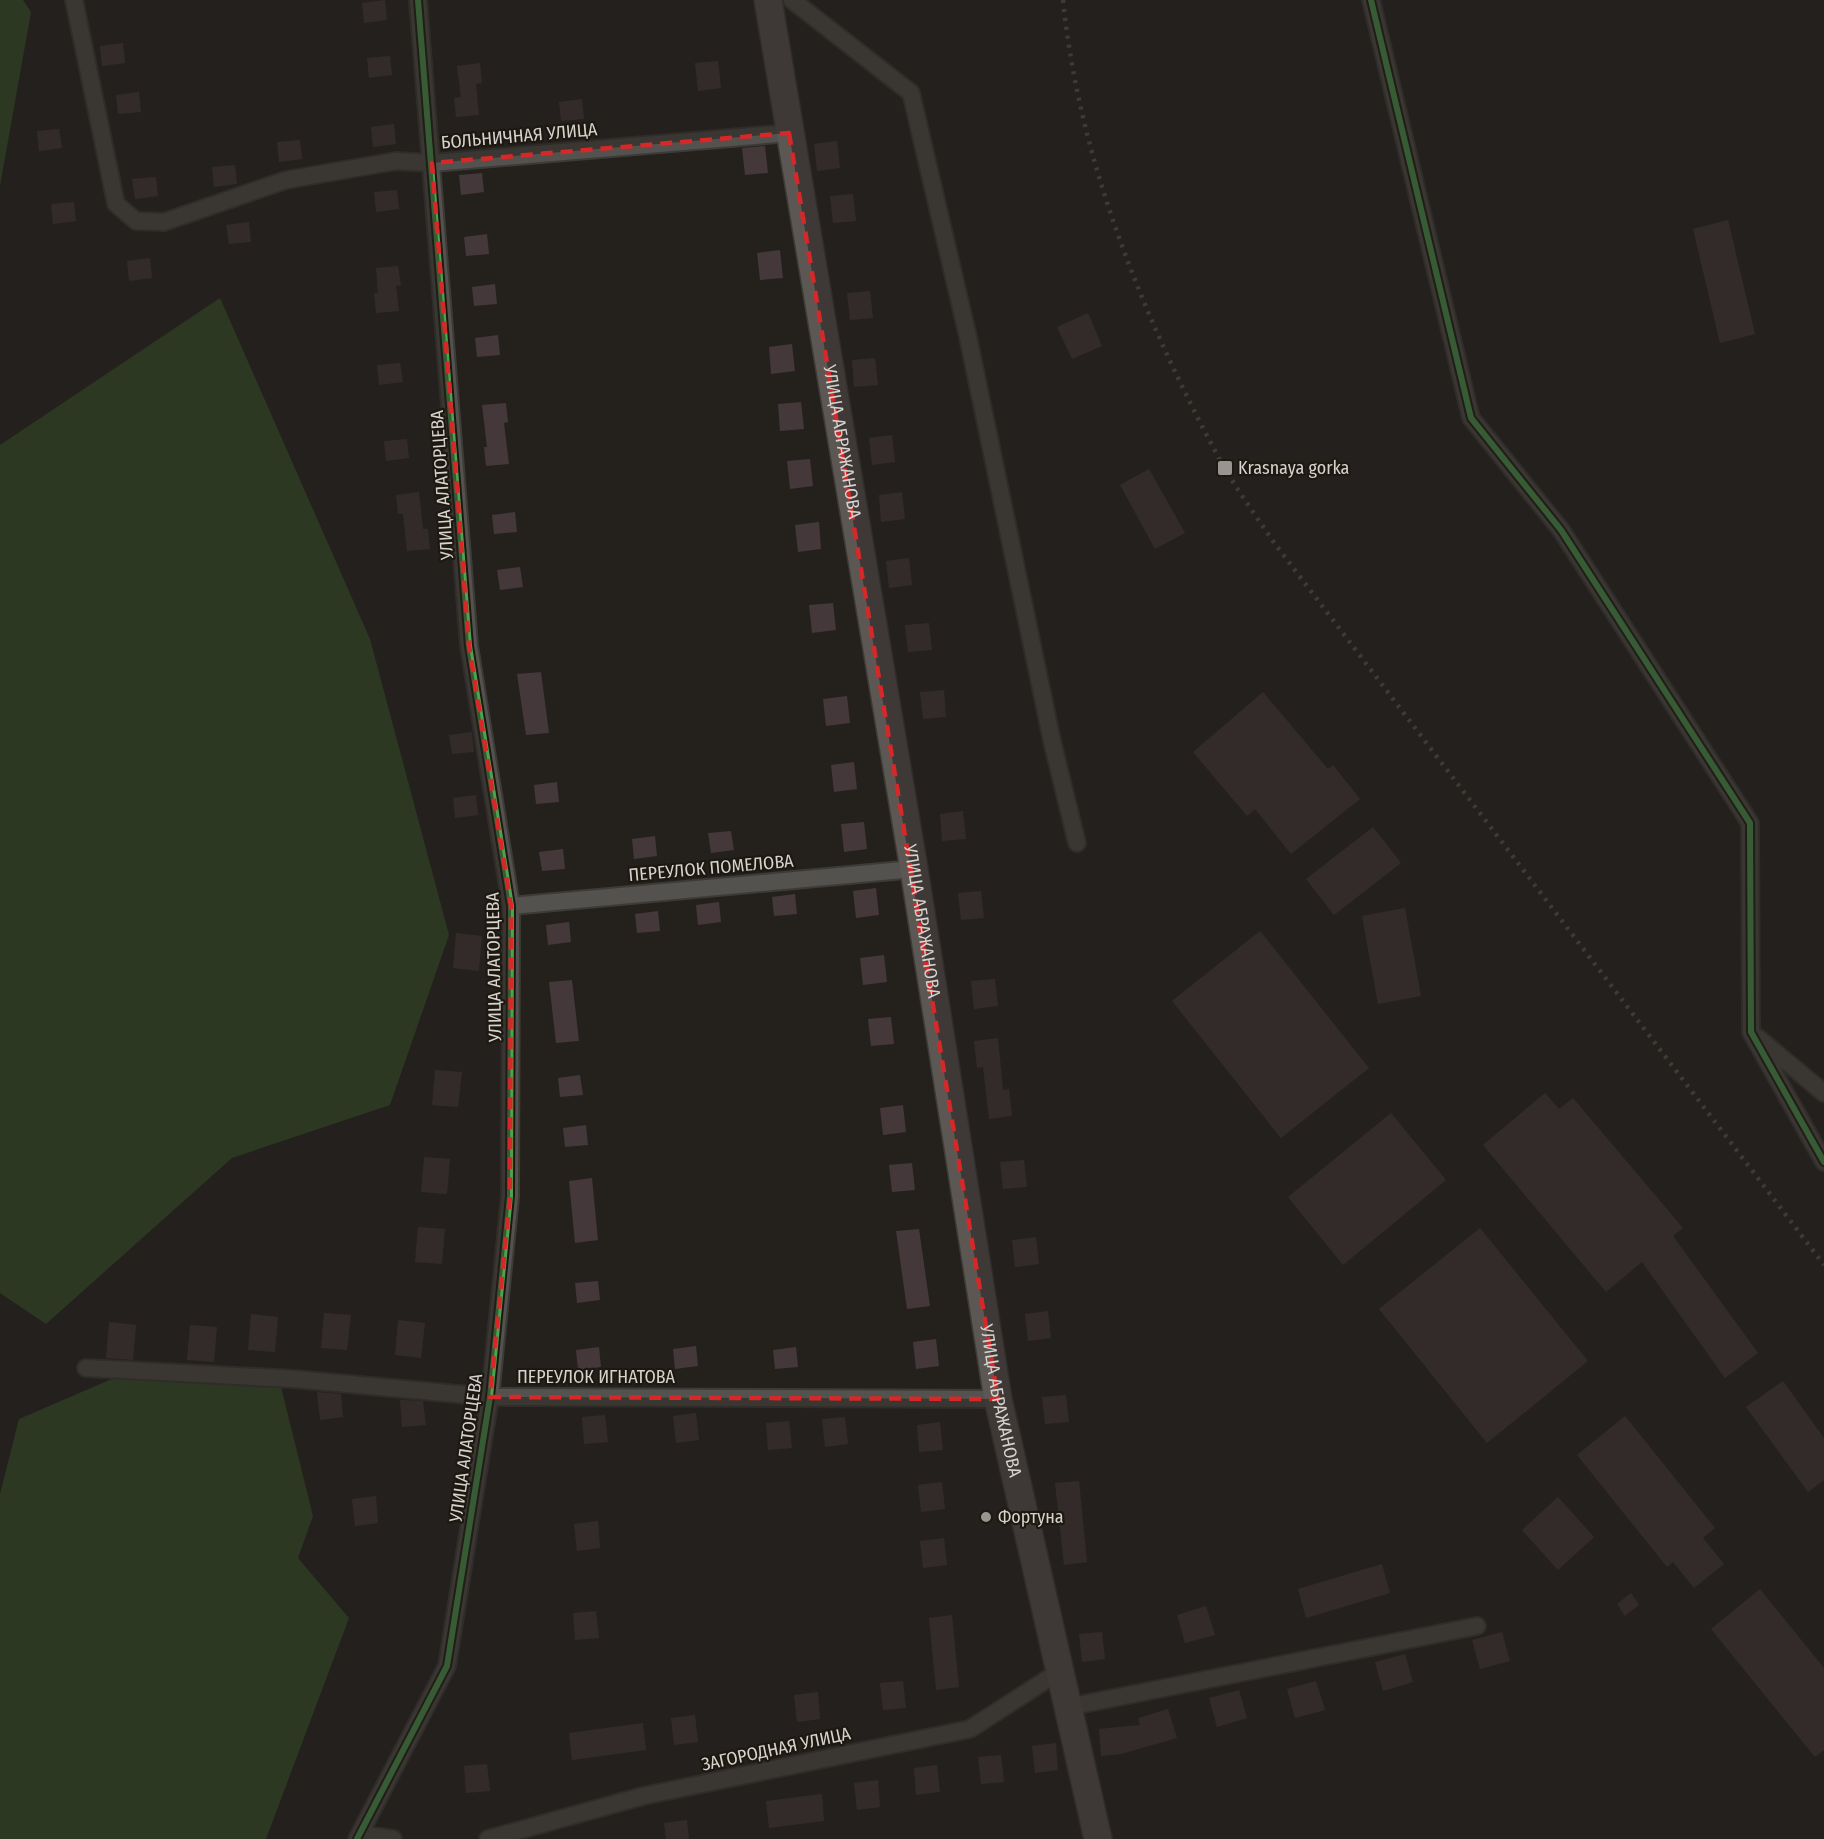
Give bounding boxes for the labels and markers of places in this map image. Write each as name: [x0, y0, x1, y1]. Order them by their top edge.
place label: Krasnaya gorka: [1238, 457, 1350, 479]
marker: Krasnaya gorka: [1216, 459, 1234, 477]
place label: Фортуна: [998, 1506, 1064, 1528]
marker: Фортуна: [979, 1510, 993, 1524]

